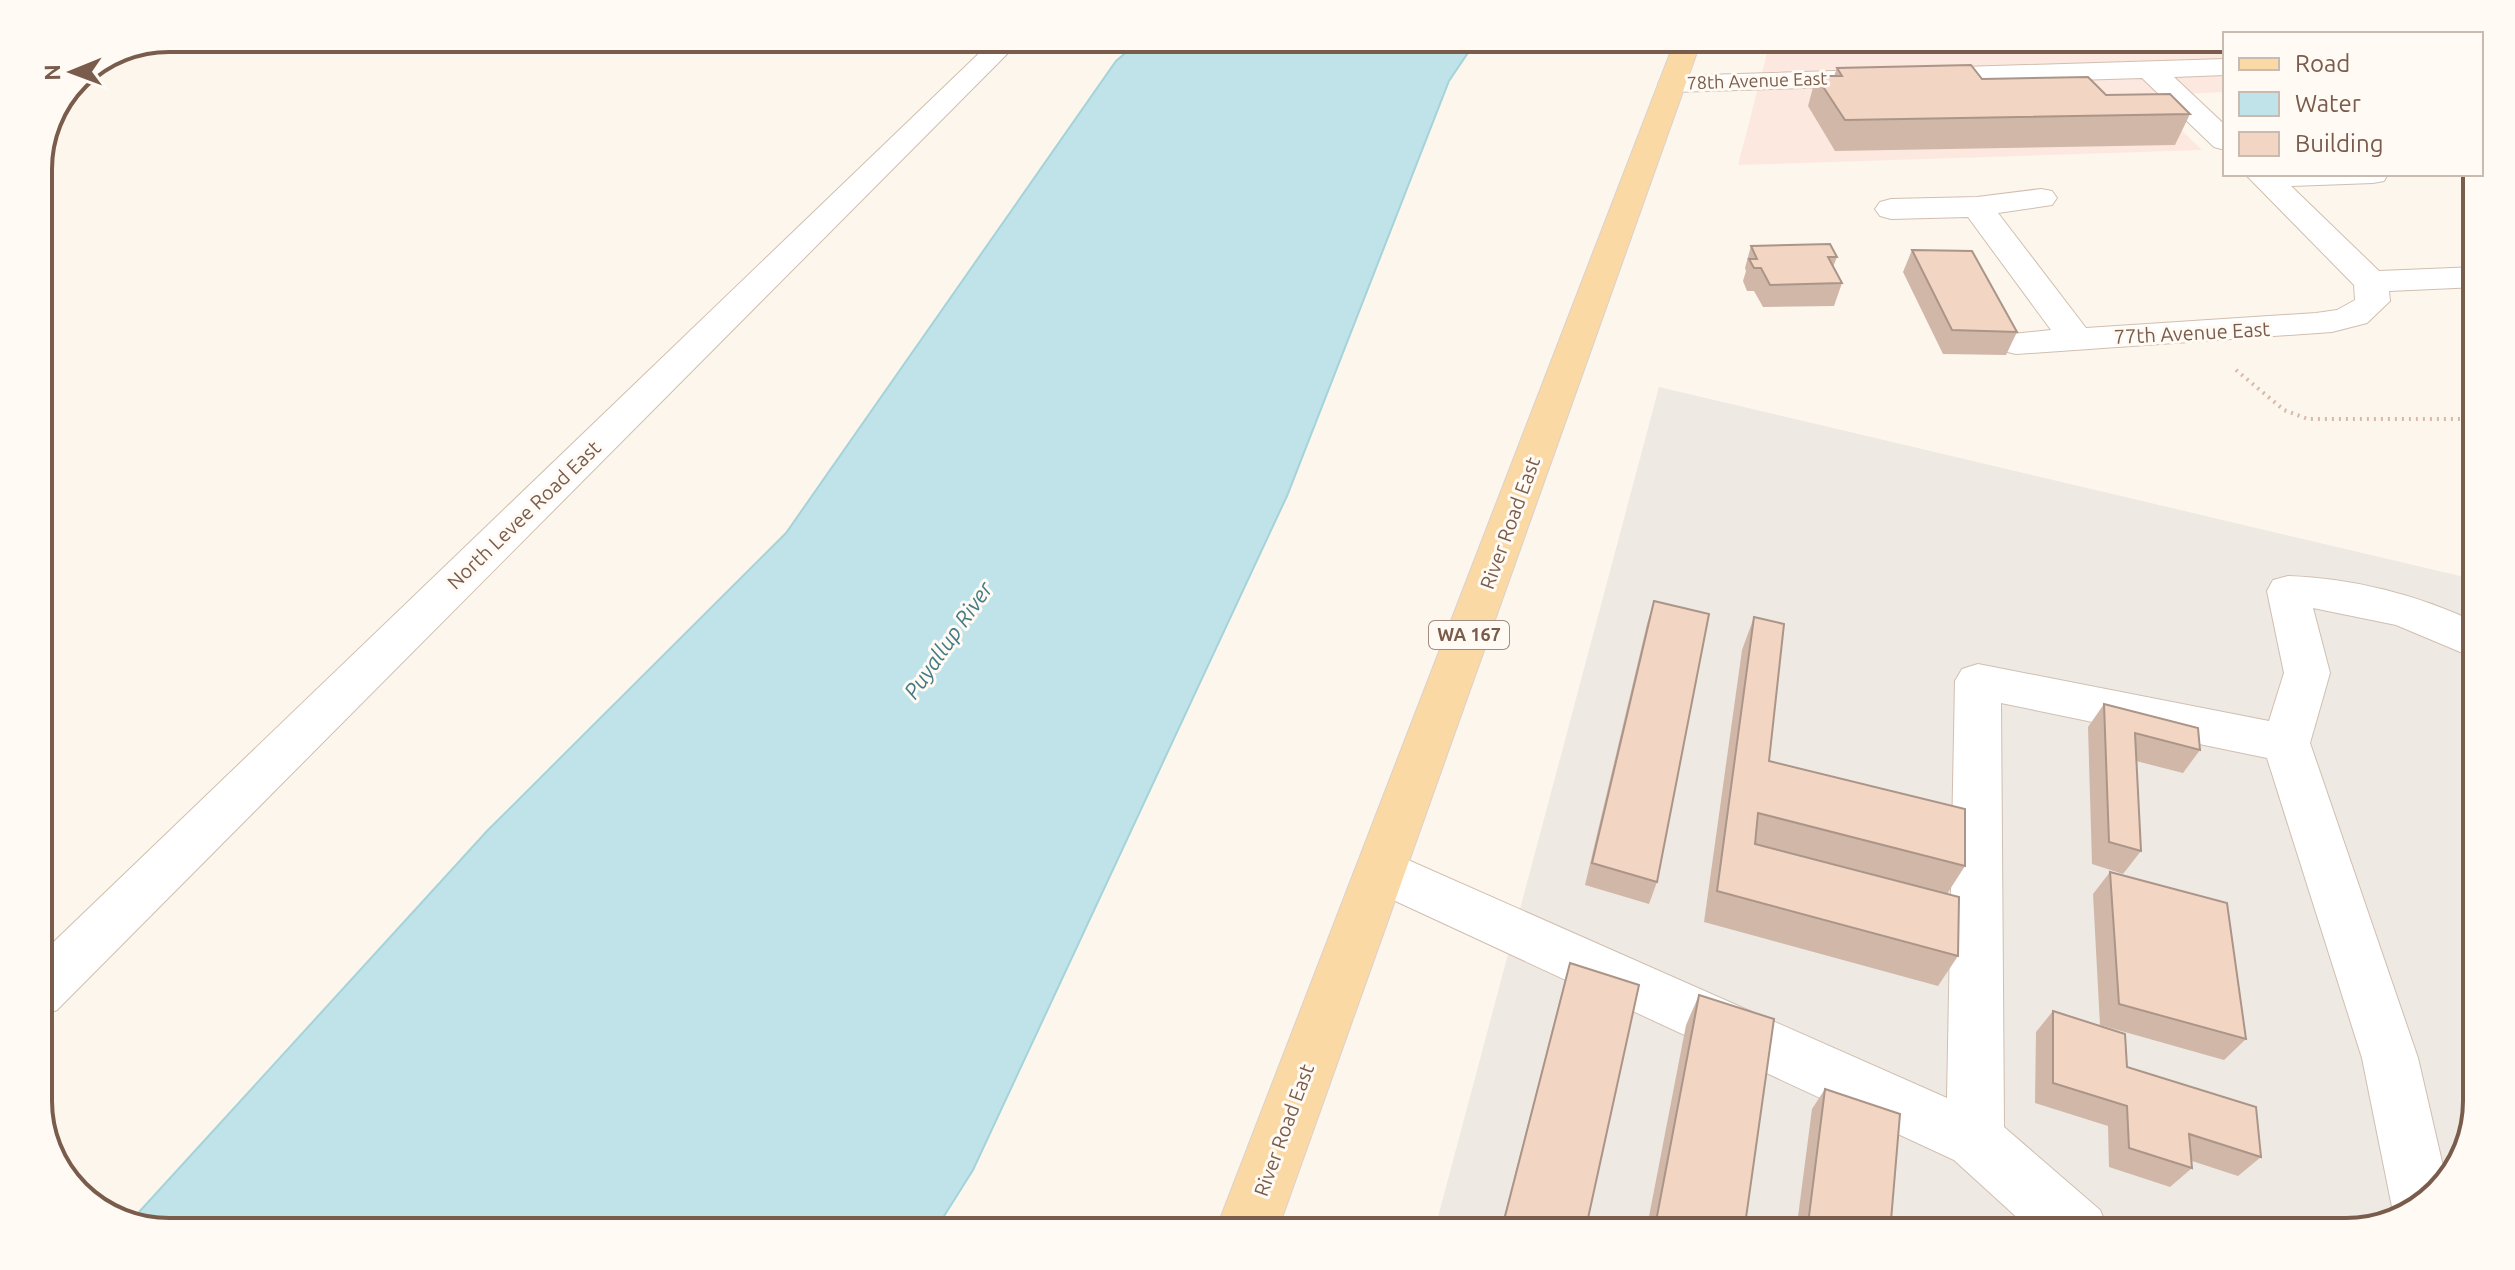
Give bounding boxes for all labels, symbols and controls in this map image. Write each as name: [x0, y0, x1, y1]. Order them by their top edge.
north arrow: [32, 32, 112, 112]
legend: [2223, 32, 2483, 176]
text: Road: [2295, 50, 2350, 77]
text: N: [39, 64, 64, 81]
street label: 78th Avenue East: [1686, 68, 1828, 92]
text: Water: [2295, 90, 2361, 117]
text: Building: [2295, 130, 2383, 157]
street label: 77th Avenue East: [2113, 317, 2271, 348]
street label: North Levee Road East: [442, 436, 605, 594]
street label: River Road East: [1475, 453, 1544, 592]
water label: Puyallup River: [898, 576, 997, 703]
road number: WA 167: [1429, 621, 1509, 649]
street label: River Road East: [1249, 1060, 1318, 1199]

